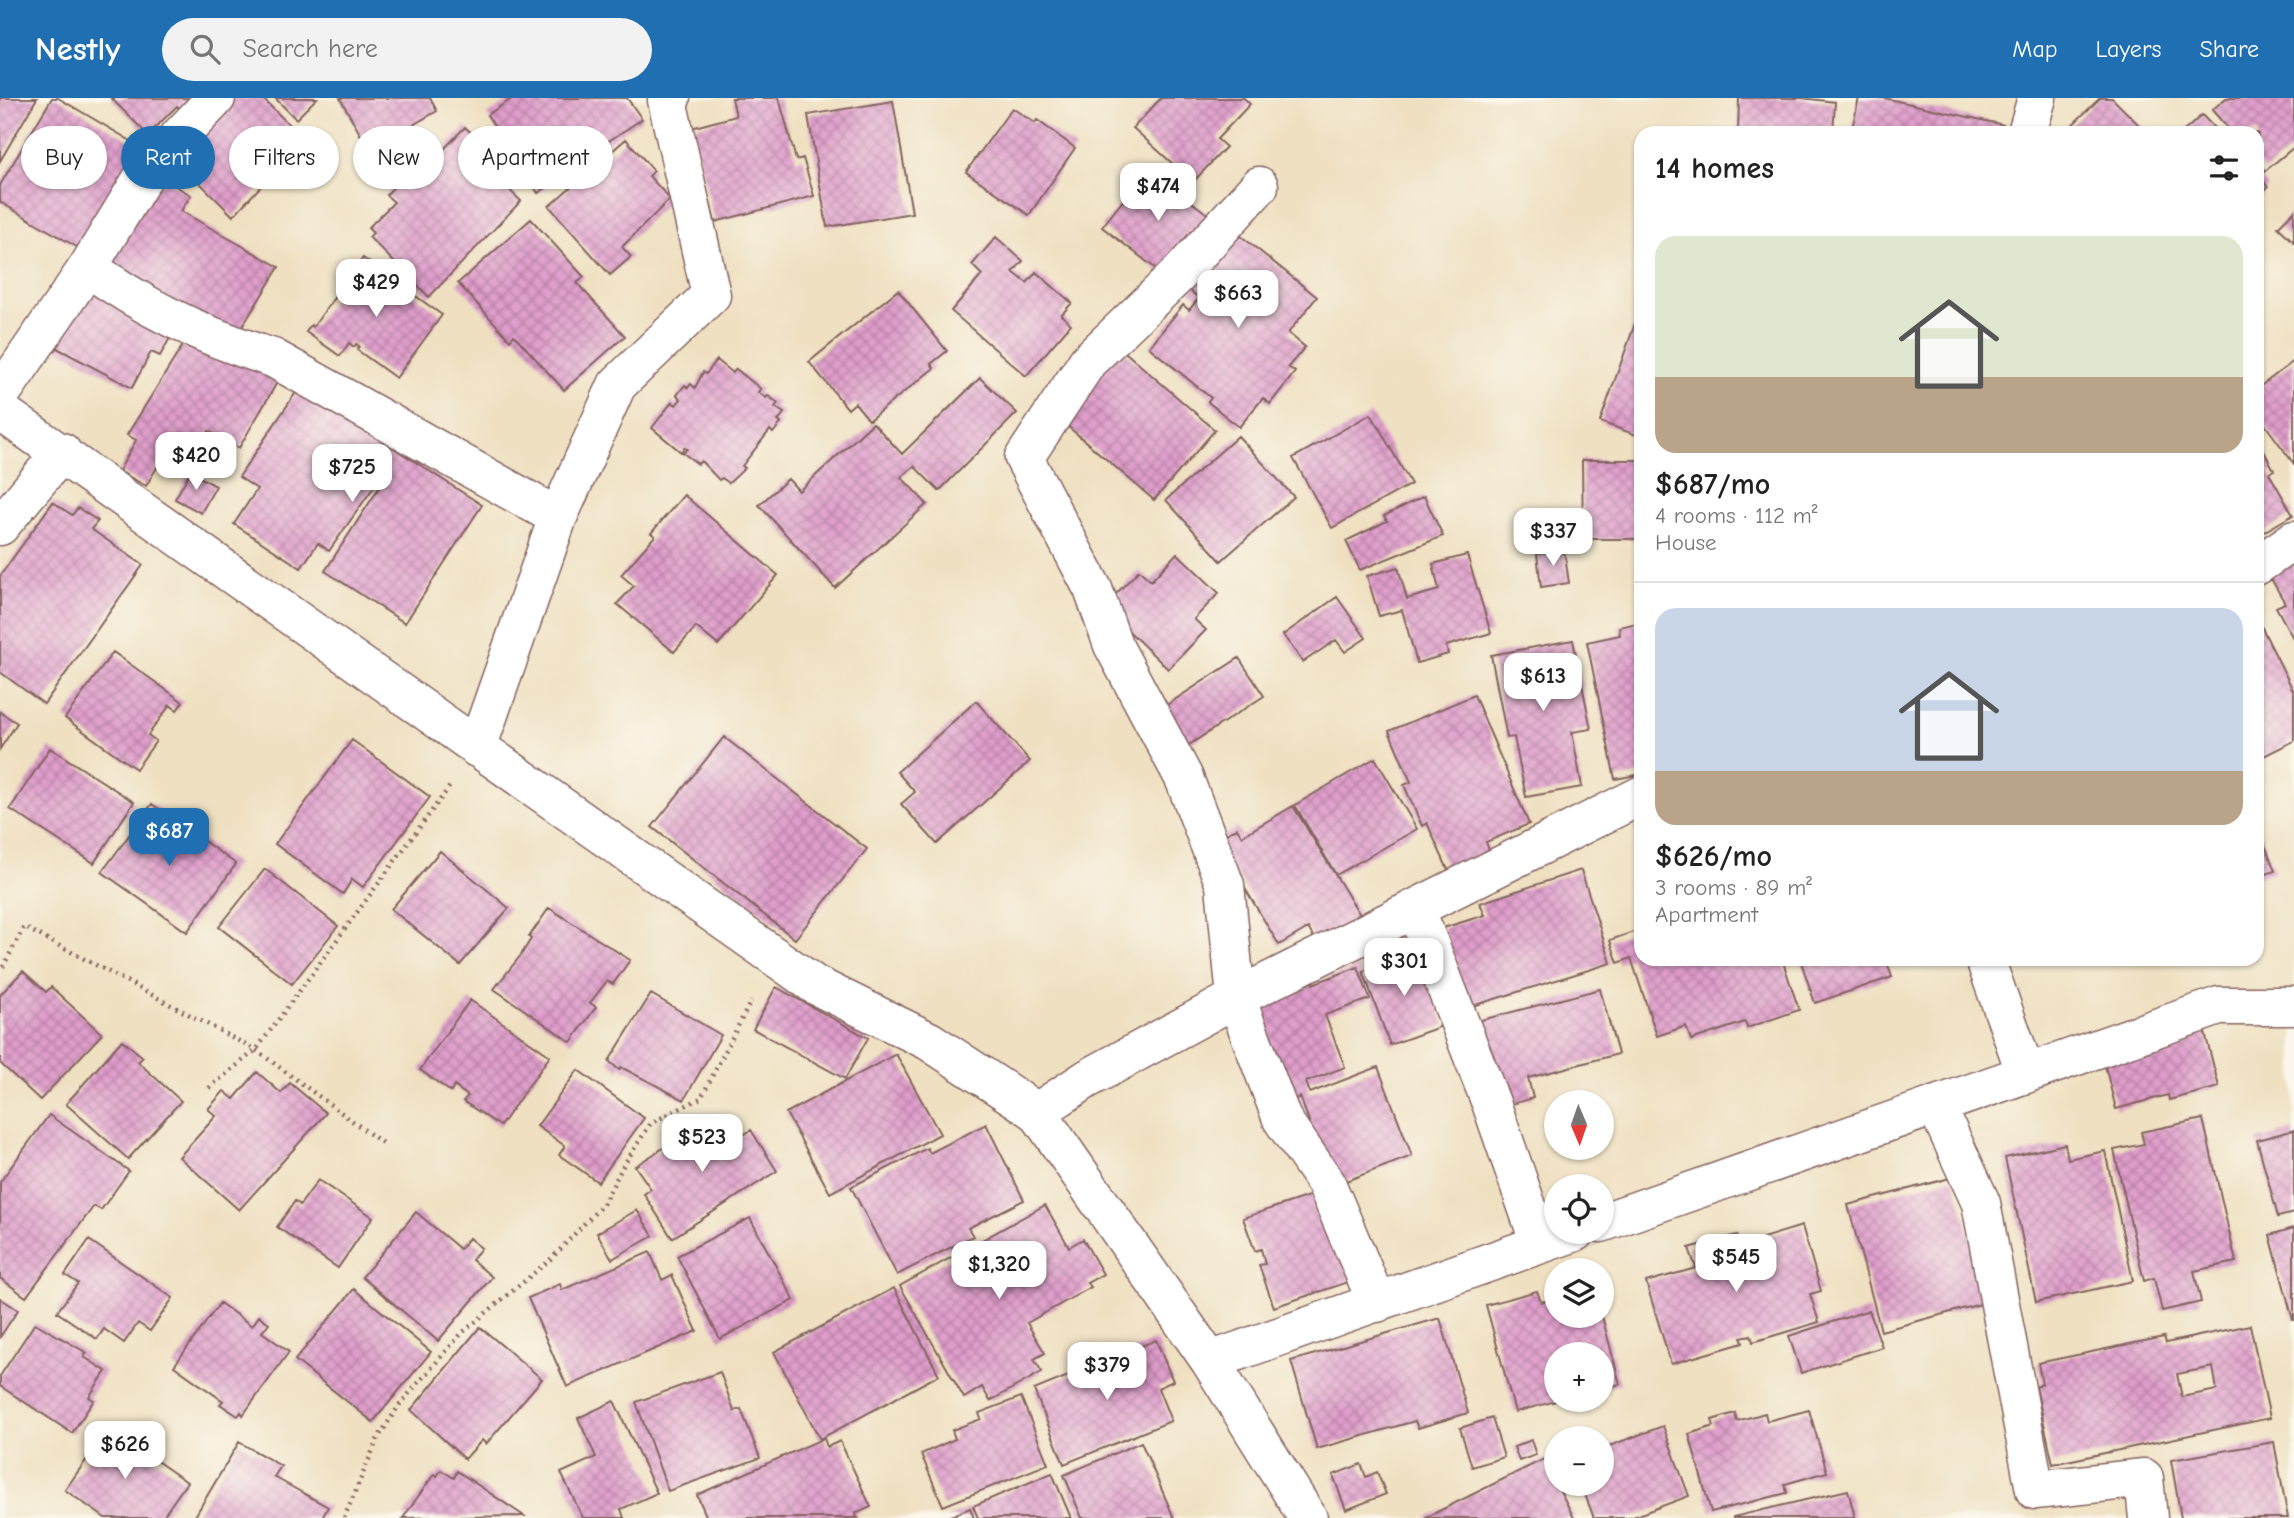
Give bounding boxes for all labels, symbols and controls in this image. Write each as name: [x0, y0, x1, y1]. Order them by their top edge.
search box: [162, 18, 652, 81]
text: Nestly: [35, 30, 120, 68]
icon: search: [186, 30, 224, 68]
text: Search here: [242, 34, 378, 64]
text: Map: [2012, 35, 2058, 63]
text: Layers: [2096, 35, 2161, 63]
text: Share: [2199, 35, 2259, 63]
chip: Buy: [21, 126, 107, 189]
chip: Rent: [121, 126, 215, 189]
chip: Filters: [229, 126, 339, 189]
chip: New: [353, 126, 444, 189]
chip: Apartment: [458, 126, 613, 189]
icon: filters: [2205, 149, 2243, 187]
text: 14 homes: [1655, 151, 1774, 186]
pin: $474: [1117, 164, 1199, 223]
text: $474: [1136, 172, 1180, 199]
pin: $429: [335, 260, 417, 319]
text: $429: [352, 268, 400, 295]
pin: $663: [1197, 271, 1279, 330]
text: $663: [1213, 279, 1263, 306]
icon: home: [1886, 281, 2012, 407]
pin: $420: [155, 432, 237, 492]
text: $420: [171, 441, 221, 468]
pin: $725: [311, 444, 393, 504]
text: $725: [328, 453, 376, 480]
text: $687/mo: [1655, 467, 1770, 502]
text: 4 rooms · 112 m²: [1655, 502, 1818, 529]
pin: $337: [1512, 508, 1594, 568]
text: $337: [1530, 517, 1576, 544]
text: House: [1655, 529, 1717, 556]
icon: home: [1886, 653, 2012, 779]
pin: $613: [1502, 654, 1584, 713]
text: $613: [1520, 662, 1566, 689]
pin: $687: [128, 808, 210, 868]
text: $687: [145, 817, 193, 844]
text: $626/mo: [1655, 839, 1772, 874]
text: 3 rooms · 89 m²: [1655, 874, 1812, 901]
text: Apartment: [1655, 901, 1758, 928]
pin: $301: [1363, 939, 1445, 998]
text: $301: [1380, 947, 1428, 974]
north arrow: [1544, 1090, 1614, 1160]
map controls: [1544, 1090, 1614, 1496]
pin: $523: [661, 1114, 743, 1174]
text: $523: [678, 1123, 726, 1150]
button: locate: [1544, 1174, 1614, 1244]
pin: $545: [1695, 1234, 1777, 1294]
pin: $1,320: [942, 1242, 1056, 1301]
text: $545: [1711, 1243, 1761, 1270]
text: $1,320: [967, 1250, 1031, 1277]
button: layers: [1544, 1258, 1614, 1328]
pin: $379: [1066, 1342, 1148, 1402]
button: +: [1544, 1342, 1614, 1412]
text: $379: [1083, 1351, 1131, 1378]
pin: $626: [84, 1422, 166, 1481]
button: −: [1544, 1426, 1614, 1496]
text: $626: [100, 1430, 150, 1457]

